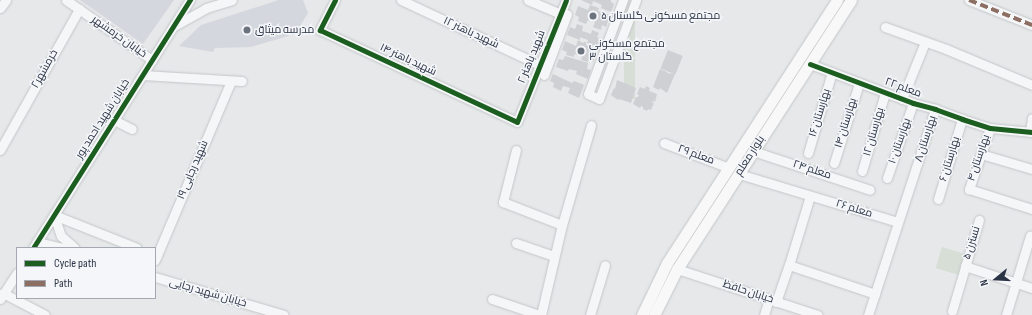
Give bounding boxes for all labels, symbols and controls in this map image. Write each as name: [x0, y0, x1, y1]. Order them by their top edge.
place label: مجتمع مسکونی گلستان ۵: [601, 9, 720, 23]
marker: مجتمع مسکونی گلستان ۵: [588, 11, 598, 21]
street label: خیابان خرمشهر: [89, 13, 149, 61]
street label: شهید باهنر ۱۲: [441, 14, 501, 52]
place label: مدرسه میثاق: [255, 23, 314, 37]
marker: مدرسه میثاق: [242, 25, 252, 35]
street label: شهید باهنر ۲: [515, 28, 549, 86]
place label: مجتمع مسکونی گلستان ۳: [589, 38, 665, 64]
street label: شهید باهنر ۱۴: [378, 41, 438, 79]
marker: مجتمع مسکونی گلستان ۳: [576, 46, 586, 56]
street label: خرمشهر۲: [29, 47, 61, 91]
street label: معلم ۲۲: [883, 75, 923, 101]
street label: خیابان شهید احمد پور: [73, 77, 133, 161]
street label: بهارستان ۱۶: [806, 87, 834, 139]
street label: بهارستان ۱۴: [832, 96, 860, 150]
street label: بهارستان ۱۲: [861, 106, 887, 158]
street label: بهارستان ۸: [912, 114, 940, 164]
street label: بهارستان ۱۰: [886, 117, 914, 165]
street label: بهارستان ۴: [965, 133, 993, 183]
street label: بلوار معلم: [732, 134, 768, 178]
street label: بهارستان ۶: [937, 135, 963, 183]
street label: شهید رجایی ۱۹: [175, 138, 211, 202]
street label: معلم ۲۹: [676, 142, 716, 168]
street label: معلم ۲۴: [791, 158, 833, 182]
street label: معلم ۲۶: [834, 197, 874, 221]
street label: نسترن ۵: [961, 225, 983, 261]
legend: [16, 247, 156, 299]
text: Cycle path: [54, 256, 96, 271]
north arrow: [976, 259, 1016, 299]
text: Path: [54, 276, 72, 291]
street label: خیابان شهید رجایی: [168, 276, 248, 310]
street label: خیابان حافظ: [721, 278, 775, 306]
text: N: [977, 278, 991, 288]

